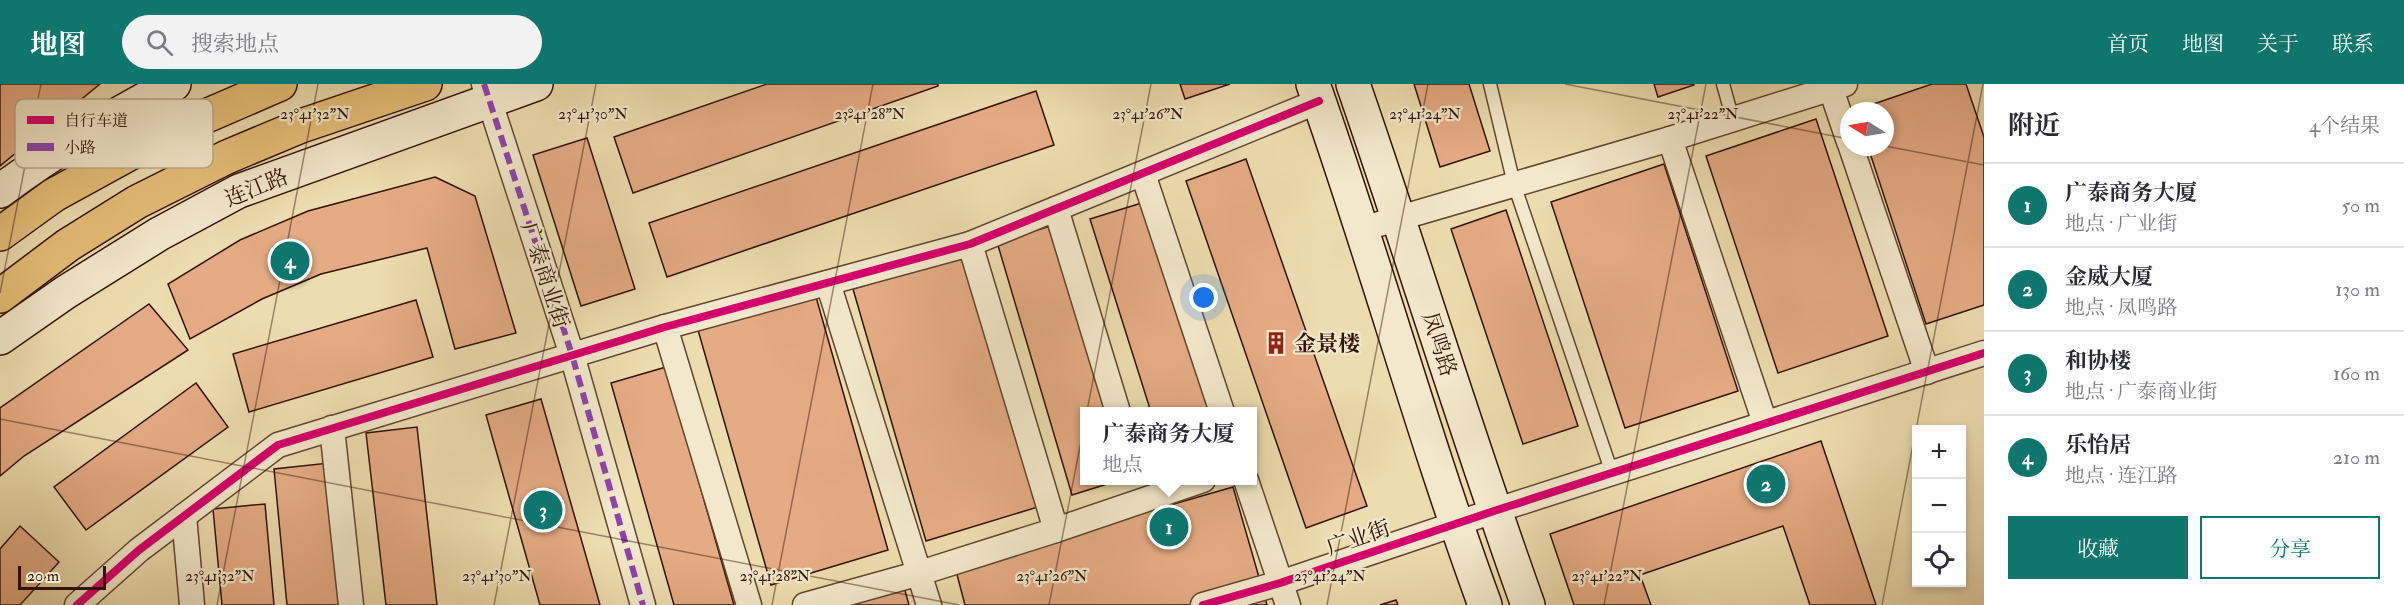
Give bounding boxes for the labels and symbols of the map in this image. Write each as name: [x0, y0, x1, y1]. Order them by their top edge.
legend: [15, 99, 213, 168]
north arrow: [1840, 102, 1894, 156]
text: 23°41'32"N: [280, 105, 350, 124]
text: 23°41'30"N: [558, 105, 628, 124]
text: 23°41'28"N: [835, 105, 906, 124]
text: 23°41'26"N: [1112, 105, 1184, 124]
text: 23°41'24"N: [1389, 105, 1461, 124]
text: 23°41'22"N: [1667, 105, 1739, 124]
text: 自行车道: [64, 111, 128, 131]
text: 小路: [64, 138, 96, 158]
street label: 连江路: [221, 163, 292, 213]
street label: 广泰商业街: [515, 219, 575, 332]
pin: 4: [270, 238, 310, 284]
your location: [1189, 283, 1218, 312]
street label: 凤鸣路: [1416, 309, 1463, 380]
building icon: 金景楼: [1263, 330, 1289, 356]
place label: 金景楼: [1294, 330, 1360, 358]
pin: 2: [1746, 462, 1786, 506]
pin: 3: [524, 488, 562, 532]
pin: 1: [1150, 504, 1188, 550]
street label: 广业街: [1323, 514, 1394, 562]
scale bar: [18, 563, 106, 590]
text: 23°41'32"N: [185, 567, 255, 586]
text: 23°41'30"N: [462, 567, 532, 586]
text: 23°41'28"N: [740, 567, 811, 586]
text: 23°41'26"N: [1016, 567, 1088, 586]
text: 23°41'24"N: [1294, 567, 1366, 586]
text: 23°41'22"N: [1571, 567, 1643, 586]

